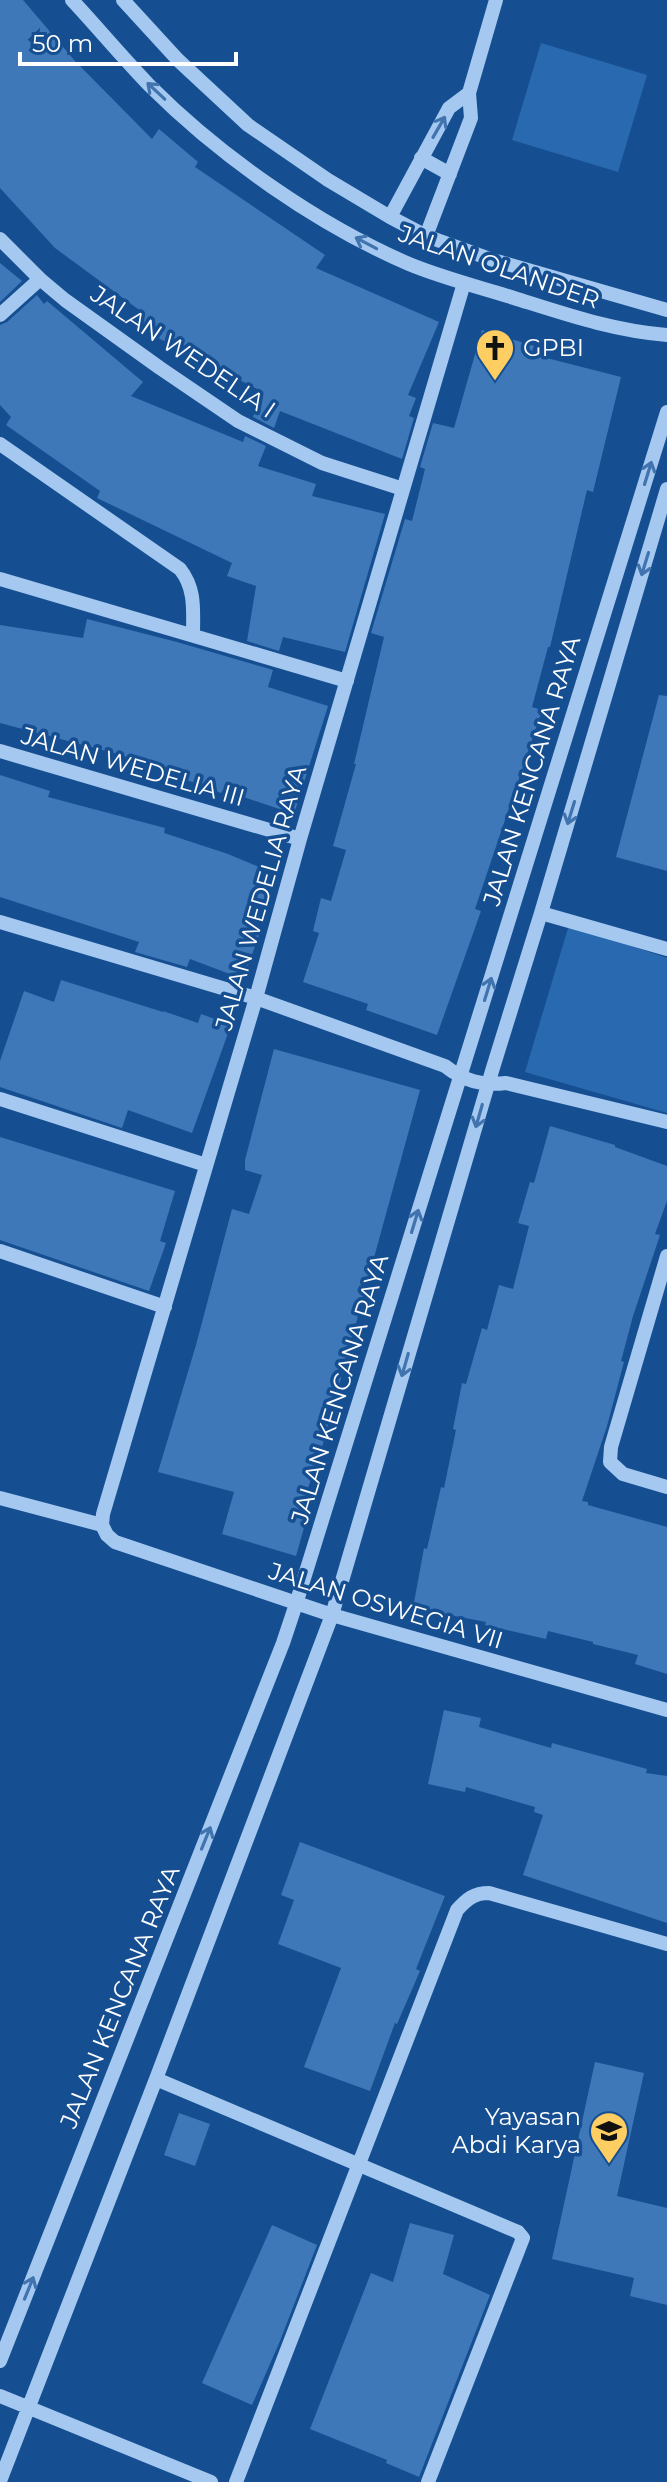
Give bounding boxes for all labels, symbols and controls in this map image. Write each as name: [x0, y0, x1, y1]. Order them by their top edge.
scale bar: [20, 16, 236, 66]
text: 50 m: [32, 29, 93, 58]
one-way arrow: [146, 81, 166, 100]
one-way arrow: [431, 116, 447, 139]
street label: JALAN OLANDER: [394, 218, 603, 314]
one-way arrow: [354, 234, 378, 250]
street label: JALAN WEDELIA I: [85, 279, 281, 424]
church icon: GPBI: [474, 327, 516, 382]
place label: GPBI: [523, 333, 584, 362]
one-way arrow: [641, 461, 656, 487]
one-way arrow: [637, 551, 652, 577]
street label: JALAN KENCANA RAYA: [476, 632, 587, 910]
street label: JALAN WEDELIA III: [17, 720, 248, 812]
street label: JALAN WEDELIA RAYA: [209, 761, 312, 1034]
one-way arrow: [563, 800, 578, 826]
one-way arrow: [481, 977, 496, 1002]
one-way arrow: [471, 1102, 486, 1128]
one-way arrow: [408, 1208, 423, 1234]
street label: JALAN KENCANA RAYA: [284, 1250, 395, 1528]
one-way arrow: [397, 1352, 412, 1378]
street label: JALAN OSWEGIA VII: [265, 1556, 507, 1655]
one-way arrow: [200, 1826, 214, 1851]
street label: JALAN KENCANA RAYA: [53, 1861, 186, 2133]
place label: Yayasan Abdi Karya: [451, 2102, 581, 2159]
school or university icon: Yayasan Abdi Karya: [588, 2110, 630, 2165]
one-way arrow: [22, 2276, 37, 2301]

